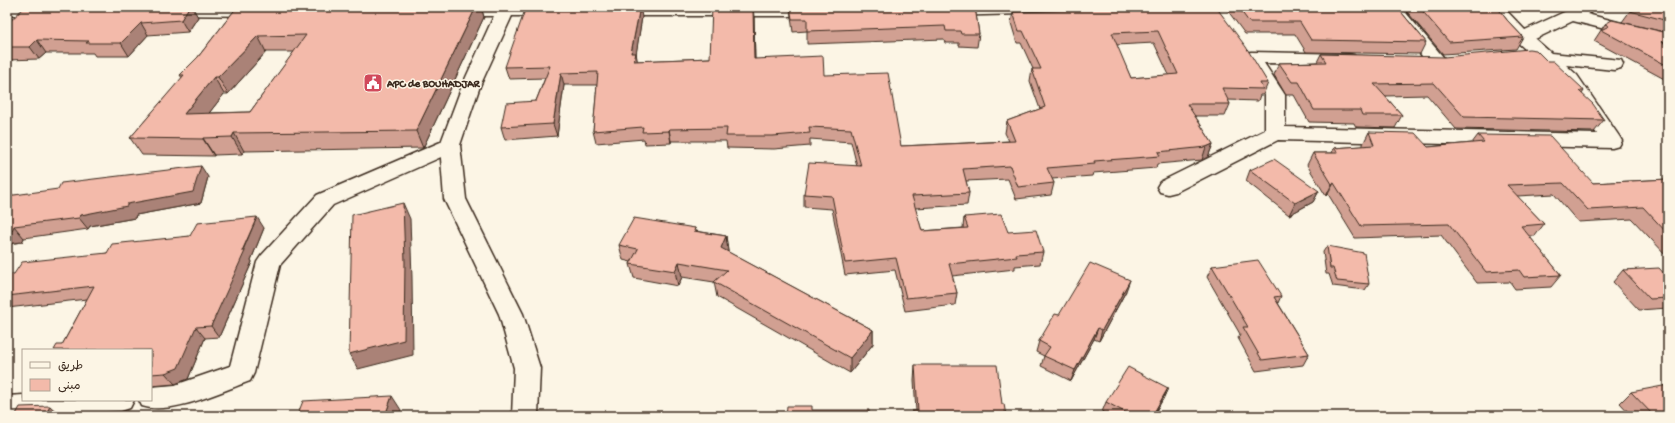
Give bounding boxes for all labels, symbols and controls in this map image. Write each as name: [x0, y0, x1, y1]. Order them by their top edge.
public building icon: APC de BOUHADJAR: [362, 72, 384, 94]
place label: APC de BOUHADJAR: [386, 79, 481, 91]
legend: [22, 349, 152, 401]
text: طريق: [58, 360, 83, 374]
text: مبنى: [58, 380, 81, 394]

